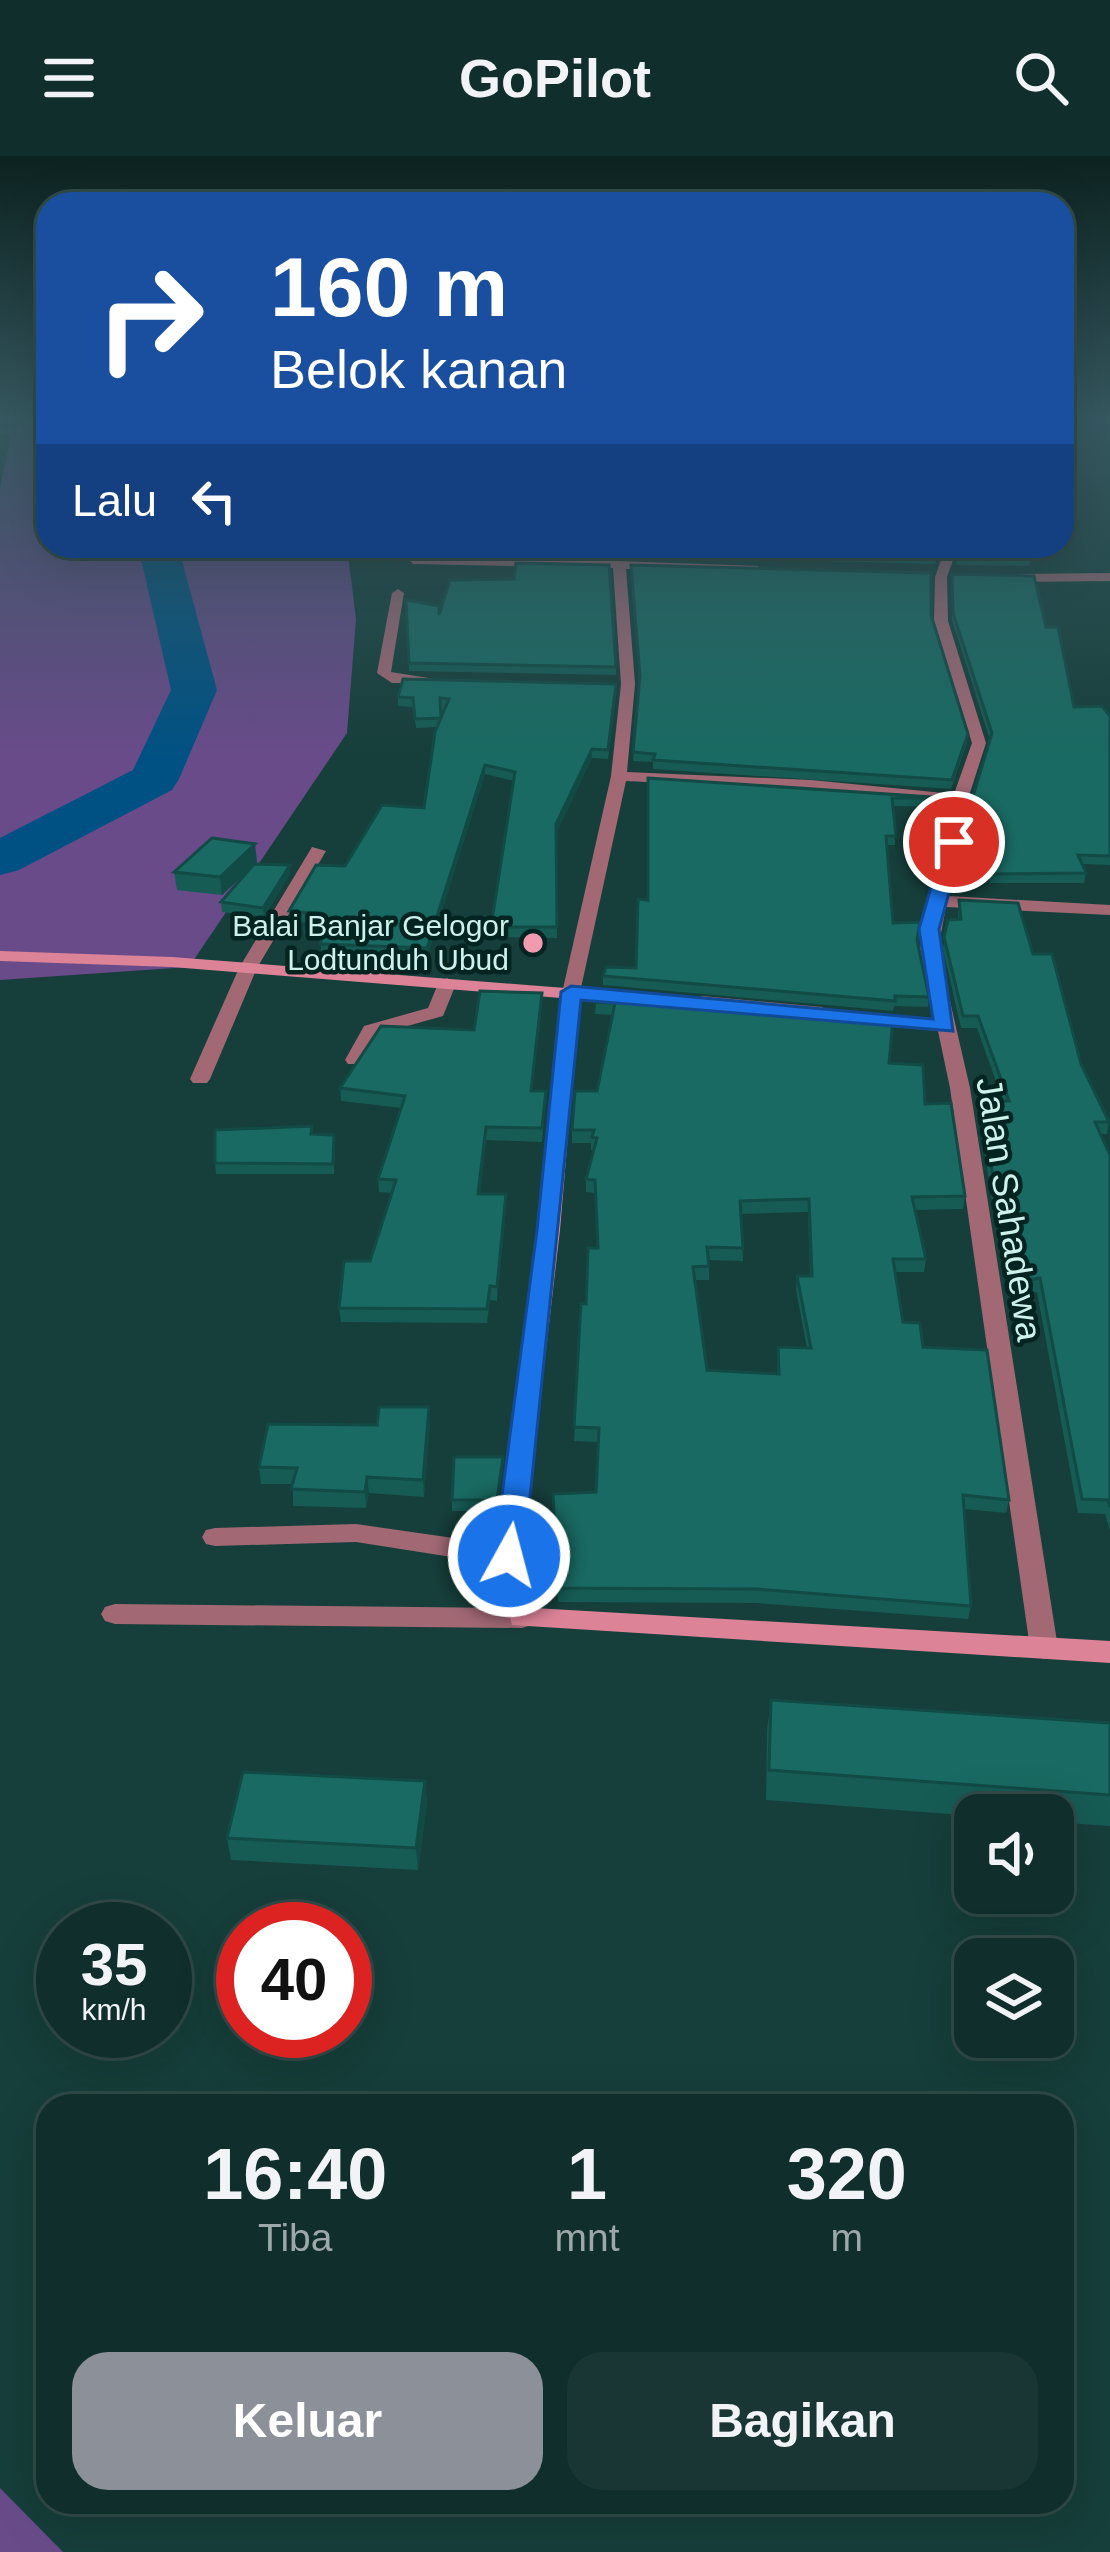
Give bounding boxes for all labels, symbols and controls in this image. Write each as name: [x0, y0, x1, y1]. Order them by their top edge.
icon: menu: [36, 45, 102, 111]
icon: search: [1008, 45, 1074, 111]
text: GoPilot: [459, 48, 651, 108]
icon: right: [72, 240, 228, 396]
text: 160 m: [270, 240, 508, 334]
text: Belok kanan: [270, 339, 567, 399]
icon: left: [181, 468, 247, 534]
text: Lalu: [72, 475, 157, 526]
pin: [903, 791, 1005, 893]
icon: arrive: [921, 809, 987, 875]
place label: Balai Banjar Gelogor Lodtunduh Ubud: [232, 909, 509, 976]
marker: Balai Banjar Gelogor Lodtunduh Ubud: [520, 930, 546, 956]
street label: Jalan Sahadewa: [968, 1074, 1051, 1345]
position arrow: [446, 1493, 572, 1619]
map controls: [954, 1794, 1074, 2058]
button: sound: [954, 1794, 1074, 1914]
speed limit sign: 40: [216, 1902, 372, 2058]
text: 35: [81, 1931, 147, 1998]
button: layers: [954, 1938, 1074, 2058]
text: km/h: [81, 1993, 147, 2026]
text: 16:40: [203, 2134, 387, 2214]
text: 1: [567, 2134, 607, 2214]
text: 320: [787, 2134, 907, 2214]
text: Tiba: [258, 2216, 332, 2259]
text: mnt: [555, 2216, 620, 2259]
text: m: [831, 2216, 863, 2259]
button: Keluar: [72, 2352, 543, 2490]
button: Bagikan: [567, 2352, 1038, 2490]

